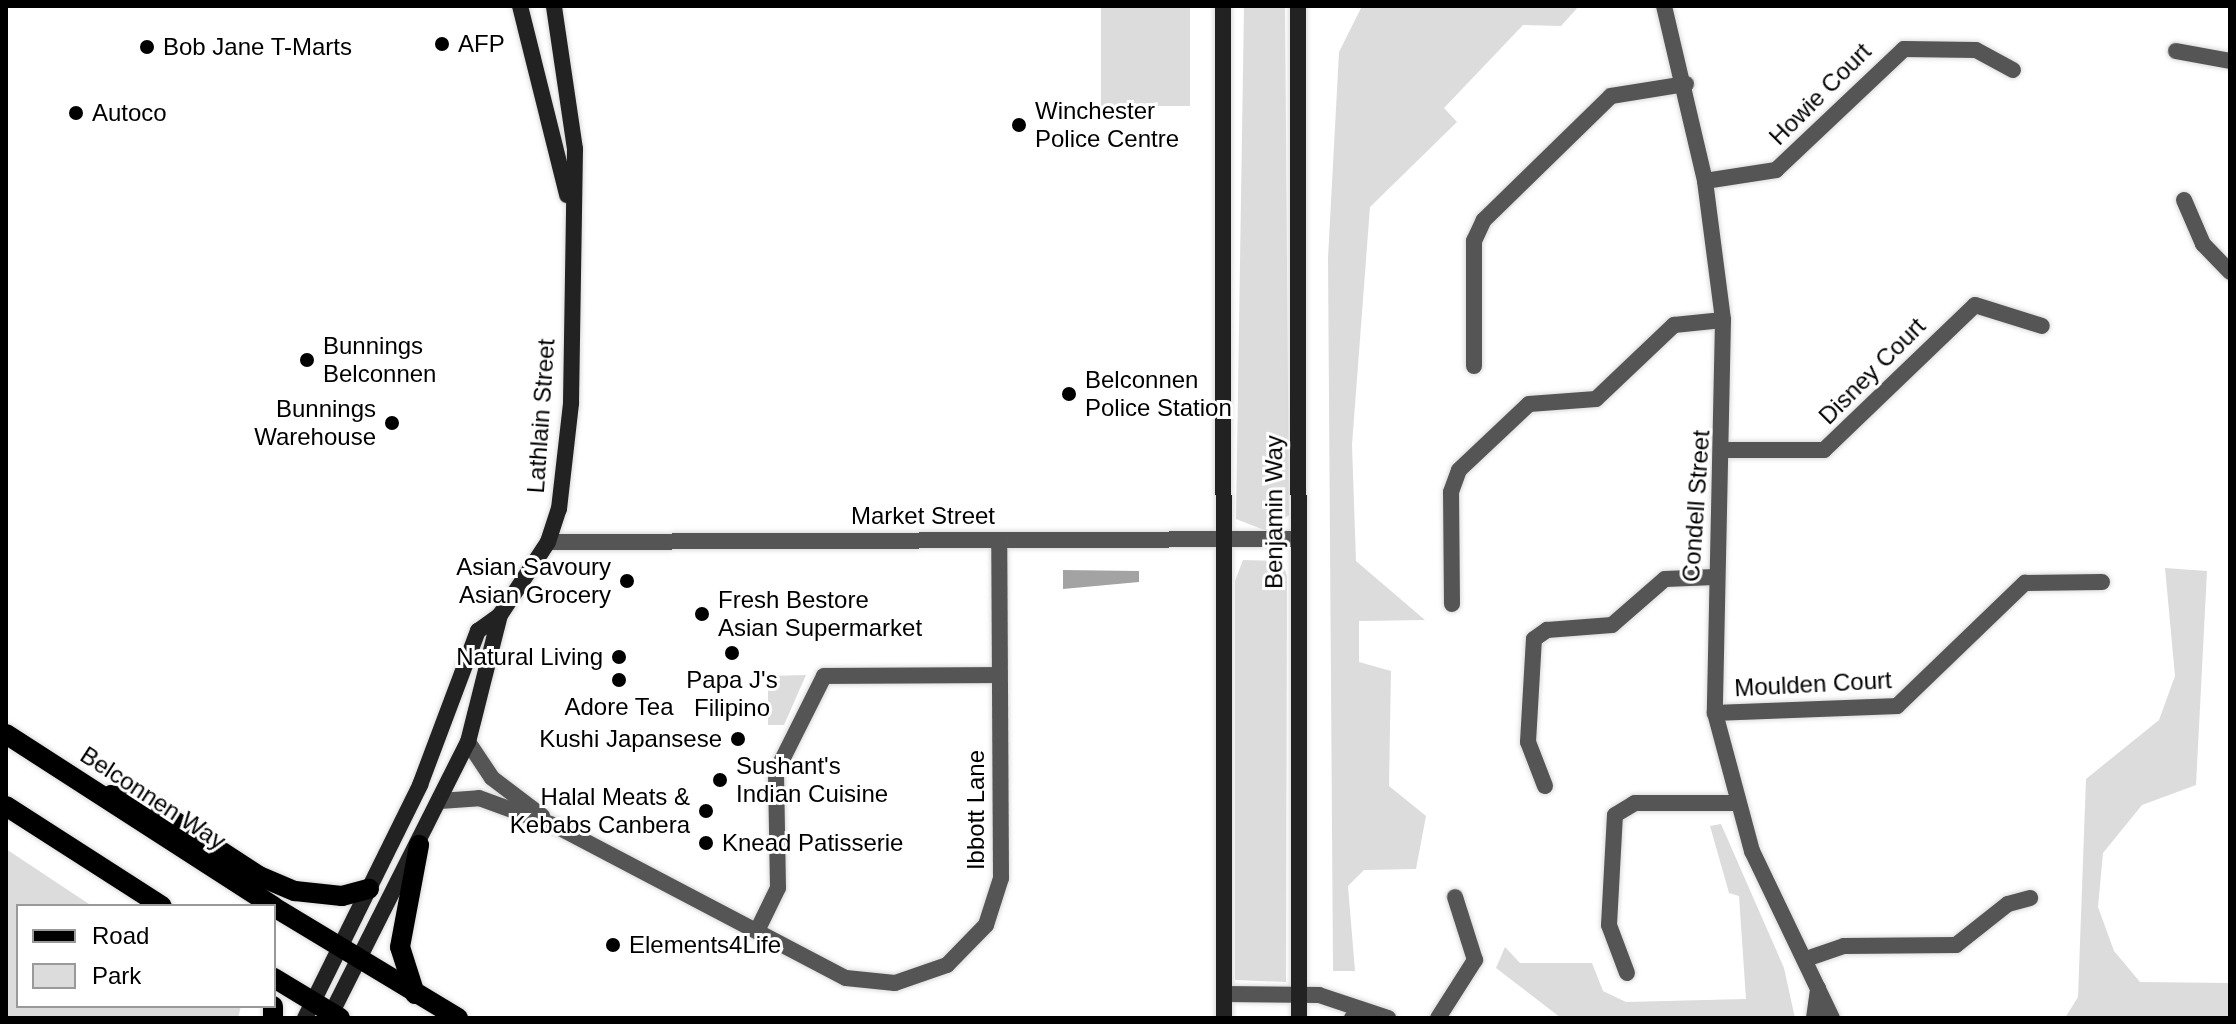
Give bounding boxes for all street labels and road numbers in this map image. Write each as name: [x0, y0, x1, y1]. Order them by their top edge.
street label: Howie Court: [1763, 37, 1877, 151]
street label: Disney Court: [1813, 312, 1931, 430]
street label: Lathlain Street: [521, 338, 561, 494]
street label: Condell Street: [1676, 429, 1716, 583]
street label: Benjamin Way: [1260, 435, 1288, 589]
street label: Market Street: [851, 502, 995, 530]
street label: Moulden Court: [1734, 666, 1892, 702]
street label: Belconnen Way: [75, 740, 231, 856]
street label: Ibbott Lane: [962, 750, 990, 870]

